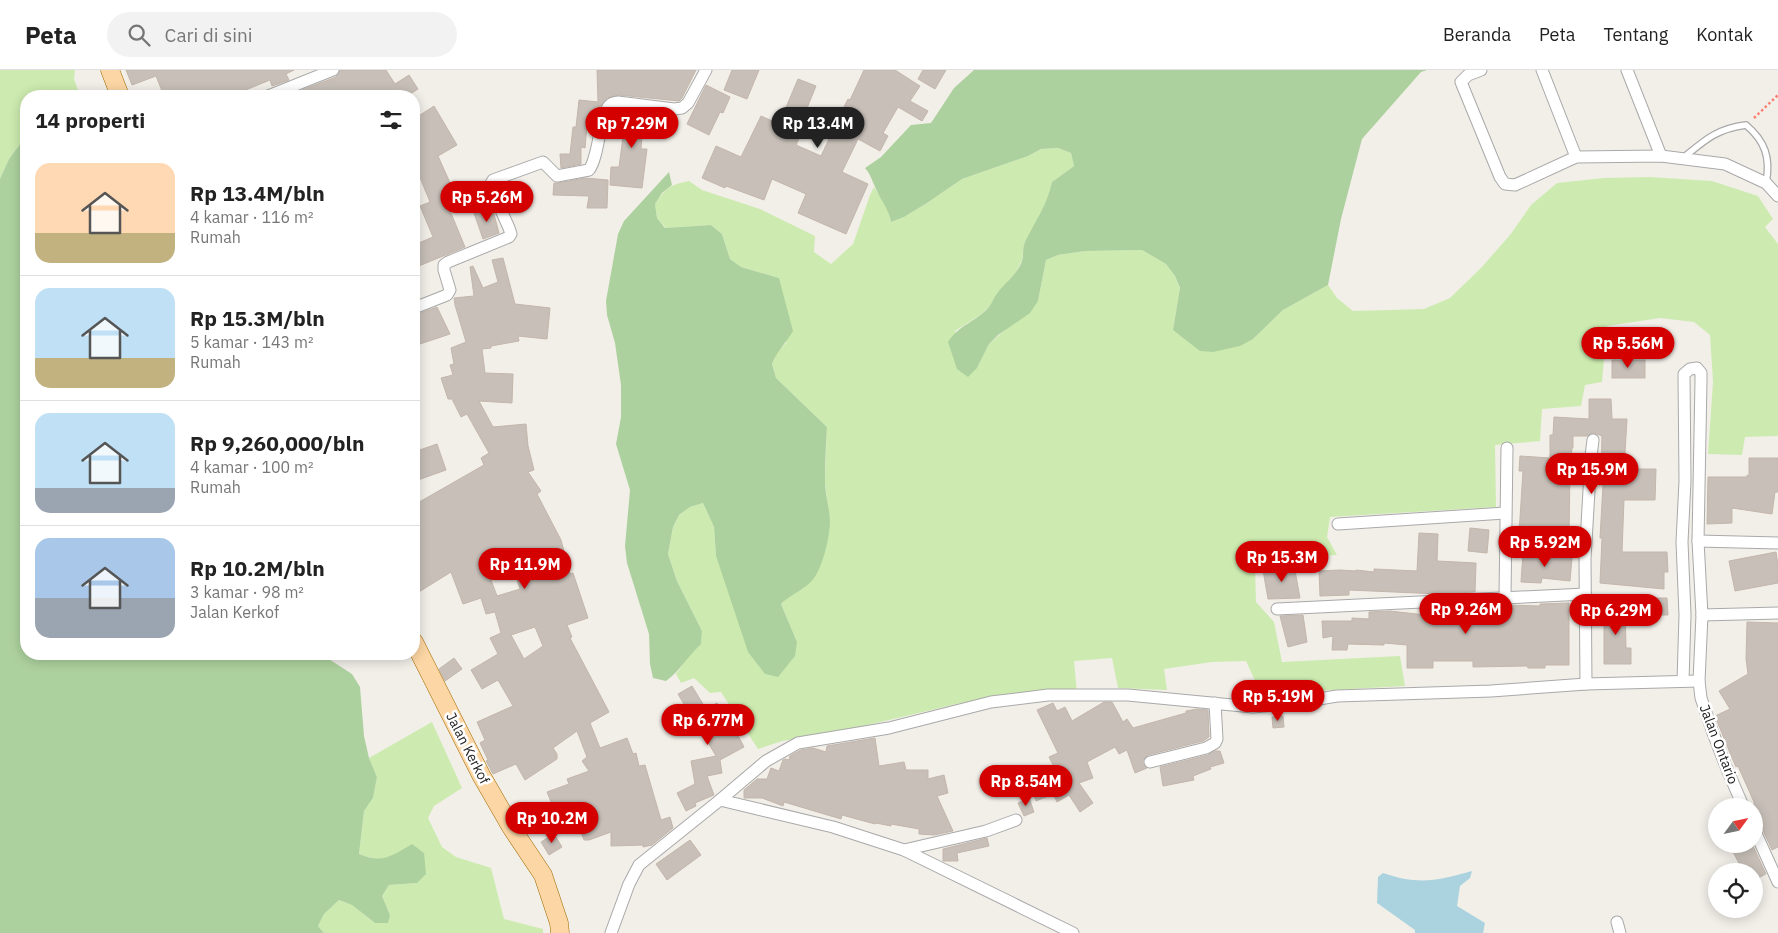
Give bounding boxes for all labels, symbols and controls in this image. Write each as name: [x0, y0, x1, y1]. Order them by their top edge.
search box: [107, 12, 457, 57]
text: Peta: [25, 19, 77, 51]
icon: search: [125, 21, 153, 49]
text: Cari di sini: [165, 23, 253, 47]
text: Beranda: [1443, 23, 1511, 46]
text: Peta: [1539, 23, 1575, 46]
text: Tentang: [1603, 23, 1668, 46]
text: Kontak: [1696, 23, 1753, 46]
text: 14 properti: [35, 106, 145, 134]
icon: filters: [377, 106, 405, 134]
pin: Rp 7.29M: [580, 106, 684, 149]
pin: Rp 13.4M: [766, 106, 870, 149]
text: Rp 7.29M: [596, 113, 668, 133]
text: Rp 13.4M: [782, 113, 854, 133]
text: Rp 13.4M/bln: [190, 179, 325, 207]
pin: Rp 5.26M: [435, 180, 539, 223]
icon: home: [75, 183, 135, 243]
text: Rp 5.26M: [451, 187, 523, 207]
text: 4 kamar · 116 m²: [190, 207, 314, 227]
text: Rumah: [190, 227, 241, 247]
text: Rp 15.3M/bln: [190, 304, 325, 332]
icon: home: [75, 308, 135, 368]
pin: Rp 5.56M: [1576, 326, 1680, 369]
text: 5 kamar · 143 m²: [190, 332, 314, 352]
text: Rp 5.56M: [1592, 333, 1664, 353]
text: Rumah: [190, 352, 241, 372]
text: Rp 9,260,000/bln: [190, 429, 364, 457]
icon: home: [75, 433, 135, 493]
pin: Rp 15.9M: [1540, 452, 1644, 495]
text: 4 kamar · 100 m²: [190, 457, 314, 477]
text: Rp 15.9M: [1556, 459, 1628, 479]
text: Rumah: [190, 477, 241, 497]
pin: Rp 5.92M: [1493, 526, 1597, 568]
text: Rp 5.92M: [1509, 532, 1581, 552]
pin: Rp 15.3M: [1230, 540, 1334, 583]
text: Rp 15.3M: [1246, 547, 1318, 567]
pin: Rp 11.9M: [473, 548, 577, 590]
text: Rp 10.2M/bln: [190, 554, 325, 582]
text: Rp 11.9M: [489, 554, 561, 574]
icon: home: [75, 558, 135, 618]
text: 3 kamar · 98 m²: [190, 582, 304, 602]
pin: Rp 9.26M: [1414, 592, 1518, 635]
pin: Rp 6.29M: [1564, 594, 1668, 636]
text: Rp 9.26M: [1430, 599, 1502, 619]
text: Rp 6.29M: [1580, 600, 1652, 620]
text: Jalan Kerkof: [190, 602, 279, 622]
pin: Rp 5.19M: [1226, 680, 1330, 722]
text: Rp 5.19M: [1242, 686, 1314, 706]
street label: Jalan Ontario: [1696, 702, 1742, 787]
pin: Rp 6.77M: [656, 704, 760, 746]
street label: Jalan Kerkof: [442, 709, 494, 787]
text: Rp 6.77M: [672, 710, 744, 730]
pin: Rp 8.54M: [974, 764, 1078, 807]
text: Rp 8.54M: [990, 771, 1062, 791]
north arrow: [1708, 798, 1762, 852]
map controls: [1708, 798, 1763, 918]
pin: Rp 10.2M: [500, 802, 604, 844]
text: Rp 10.2M: [516, 808, 588, 828]
button: locate: [1708, 863, 1763, 918]

